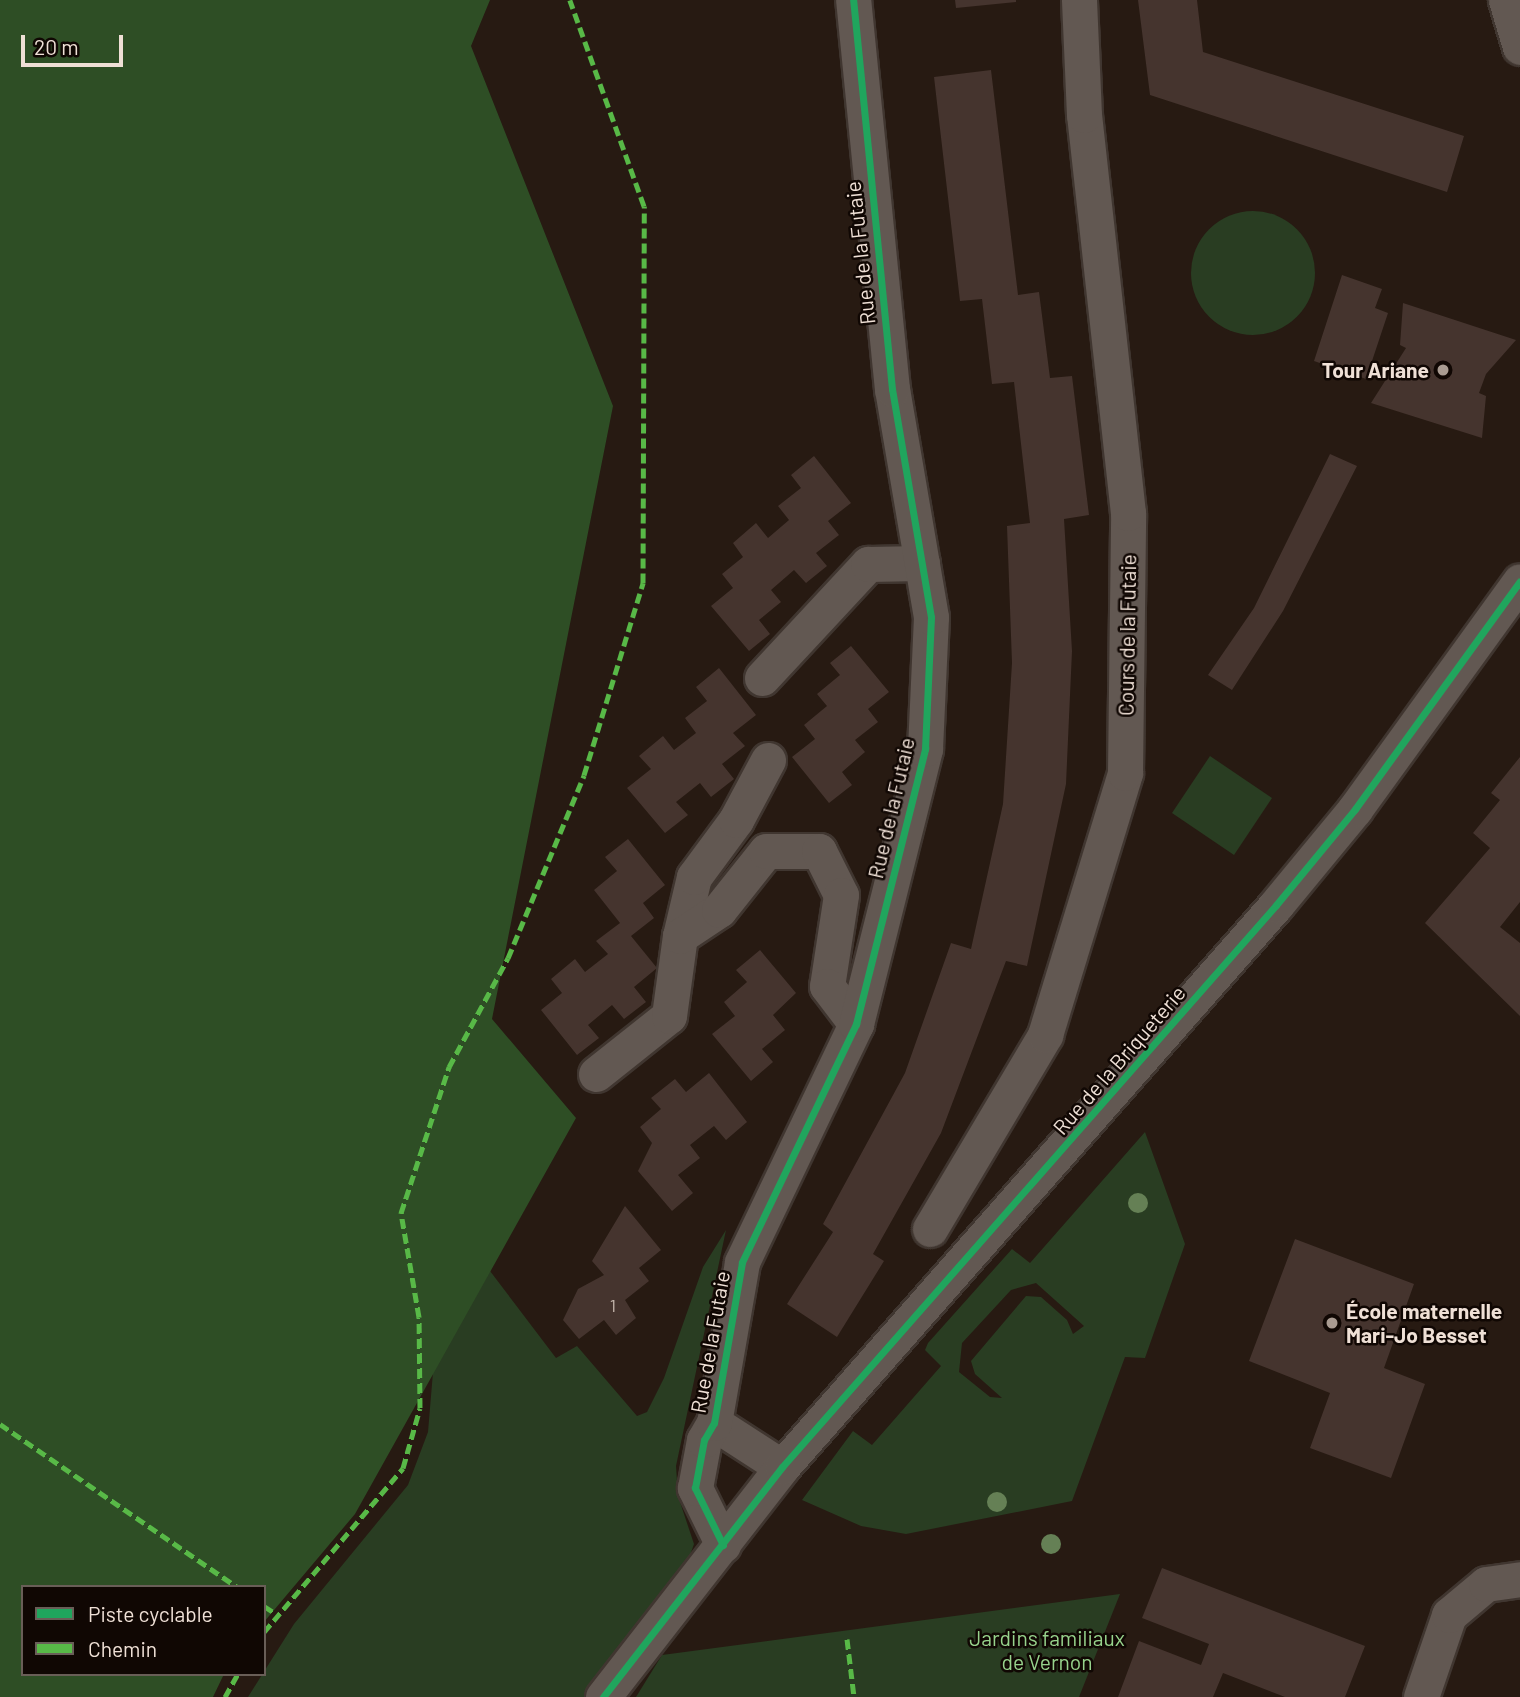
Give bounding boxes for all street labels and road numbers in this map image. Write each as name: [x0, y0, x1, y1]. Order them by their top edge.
street label: Rue de la Futaie: [840, 180, 880, 326]
street label: Cours de la Futaie: [1113, 554, 1141, 716]
street label: Rue de la Futaie: [863, 735, 919, 881]
street label: Rue de la Briqueterie: [1048, 980, 1190, 1140]
street label: Rue de la Futaie: [685, 1269, 735, 1415]

